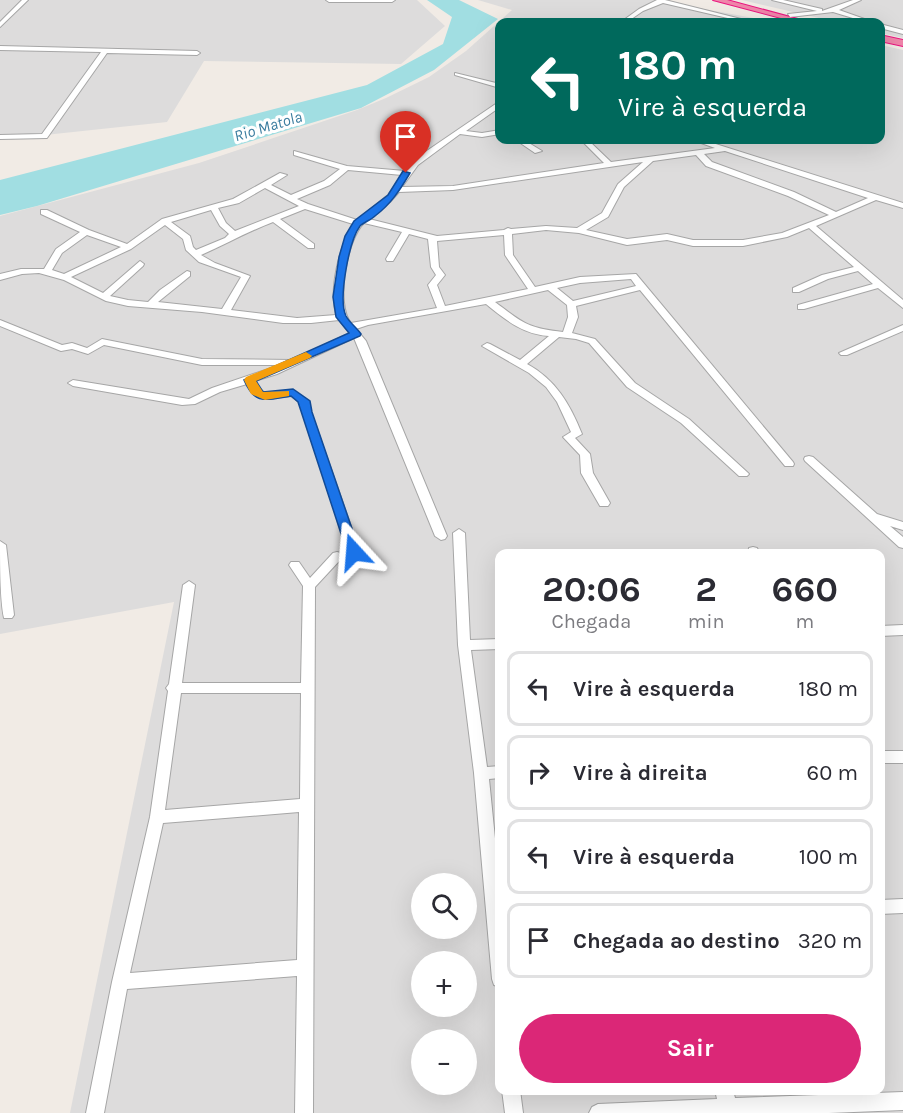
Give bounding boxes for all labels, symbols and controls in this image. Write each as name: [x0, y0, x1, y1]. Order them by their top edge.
text: 180 m: [618, 40, 737, 90]
icon: left: [519, 42, 597, 120]
text: Vire à esquerda: [618, 91, 807, 123]
water label: Rio Matola: [232, 107, 304, 145]
pin: [380, 111, 431, 173]
icon: arrive: [389, 120, 422, 153]
position arrow: [322, 520, 386, 584]
text: 20:06: [542, 568, 641, 610]
text: 2: [695, 568, 717, 610]
text: 660: [772, 568, 838, 610]
text: Chegada: [552, 610, 631, 633]
text: min: [688, 610, 725, 633]
text: m: [795, 610, 814, 633]
icon: left: [522, 672, 555, 705]
text: Vire à esquerda: [573, 676, 735, 702]
text: 180 m: [798, 676, 858, 702]
icon: right: [522, 756, 555, 789]
text: Vire à direita: [573, 760, 708, 786]
text: 60 m: [807, 760, 858, 786]
icon: left: [522, 840, 555, 873]
text: Vire à esquerda: [573, 844, 735, 870]
text: 100 m: [799, 844, 858, 870]
map controls: [411, 873, 477, 1095]
button: search: [411, 873, 477, 939]
icon: arrive: [522, 924, 555, 957]
text: Chegada ao destino: [573, 928, 780, 954]
text: 320 m: [798, 928, 862, 954]
button: +: [411, 951, 477, 1017]
button: Sair: [519, 1014, 861, 1083]
button: −: [411, 1029, 477, 1095]

